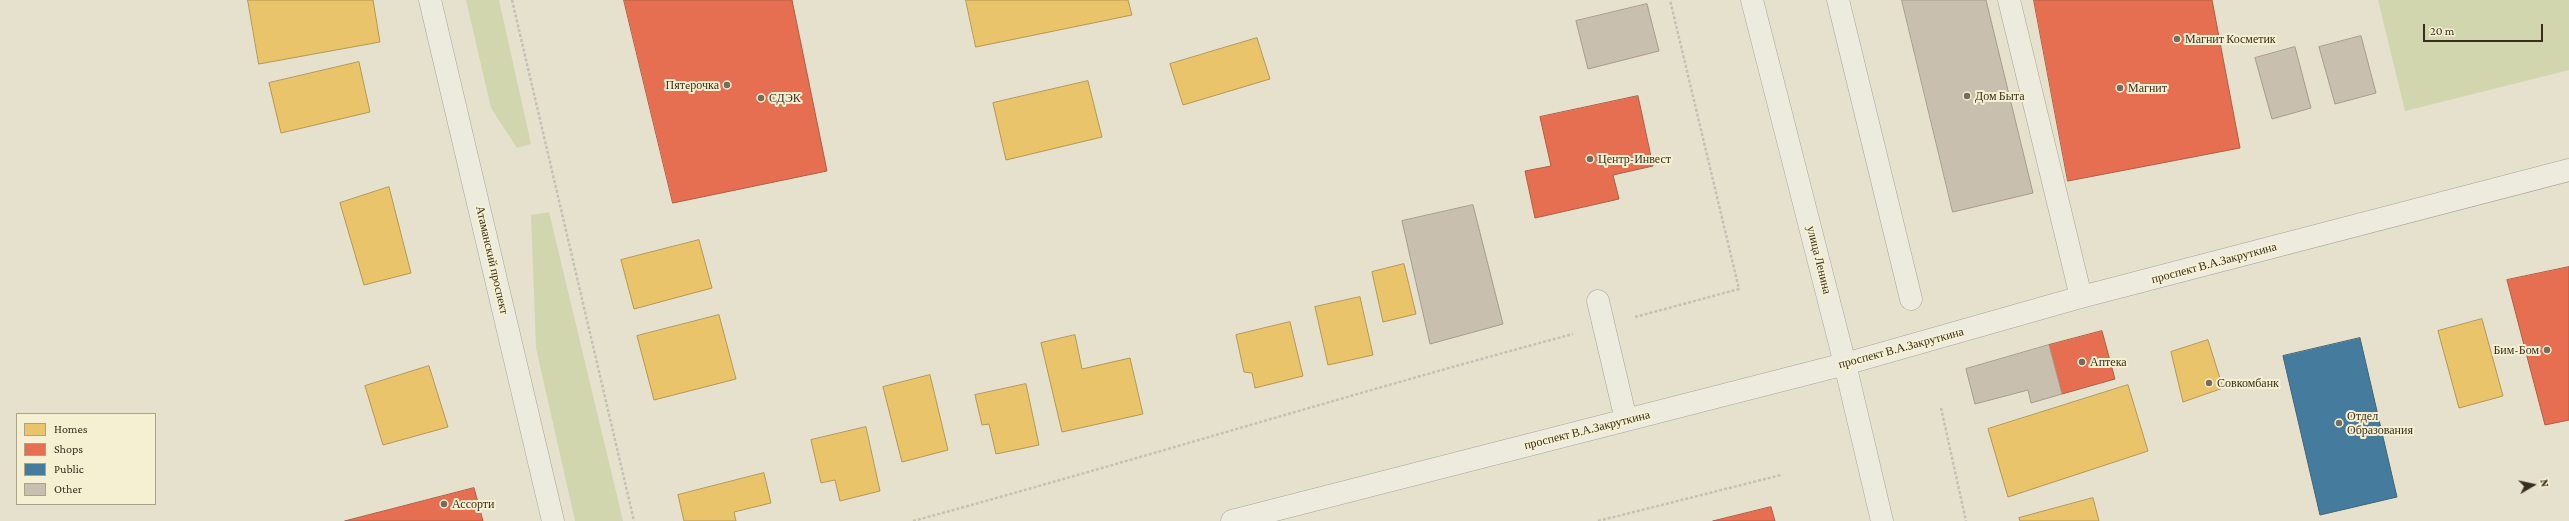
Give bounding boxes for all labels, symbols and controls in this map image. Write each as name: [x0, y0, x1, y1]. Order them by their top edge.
scale bar: [2425, 16, 2545, 42]
text: 20 m: [2430, 24, 2454, 38]
place label: Магнит Косметик: [2185, 32, 2276, 46]
marker: Магнит Косметик: [2172, 34, 2182, 44]
place label: Пятeрочка: [666, 78, 719, 92]
marker: Пятeрочка: [722, 80, 732, 90]
place label: Магнит: [2128, 81, 2167, 95]
marker: Магнит: [2115, 83, 2125, 93]
place label: Дом Быта: [1975, 89, 2024, 103]
place label: СДЭК: [769, 91, 801, 105]
marker: Дом Быта: [1962, 91, 1972, 101]
marker: СДЭК: [756, 93, 766, 103]
place label: Центр-Инвест: [1598, 152, 1671, 166]
marker: Центр-Инвест: [1585, 154, 1595, 164]
street label: Атаманский проспект: [472, 204, 512, 316]
street label: улица Ленина: [1804, 224, 1834, 296]
street label: проспект В.А.Закруткина: [2150, 239, 2278, 287]
street label: проспект В.А.Закруткина: [1837, 324, 1965, 372]
place label: Бим-Бом: [2493, 343, 2539, 357]
marker: Бим-Бом: [2542, 345, 2552, 355]
place label: Аптека: [2090, 355, 2127, 369]
marker: Аптека: [2077, 357, 2087, 367]
place label: Совкомбанк: [2217, 376, 2279, 390]
marker: Совкомбанк: [2204, 378, 2214, 388]
street label: проспект В.А.Закруткина: [1522, 407, 1652, 453]
place label: Отдел Образования: [2347, 409, 2413, 437]
legend: [16, 413, 156, 505]
marker: Отдел Образования: [2334, 418, 2344, 428]
text: Homes: [54, 422, 87, 436]
text: Shops: [54, 442, 83, 456]
text: Public: [54, 462, 84, 476]
north arrow: [2513, 465, 2553, 505]
text: N: [2538, 478, 2551, 488]
text: Other: [54, 482, 82, 496]
place label: Ассорти: [452, 497, 495, 511]
marker: Ассорти: [439, 499, 449, 509]

